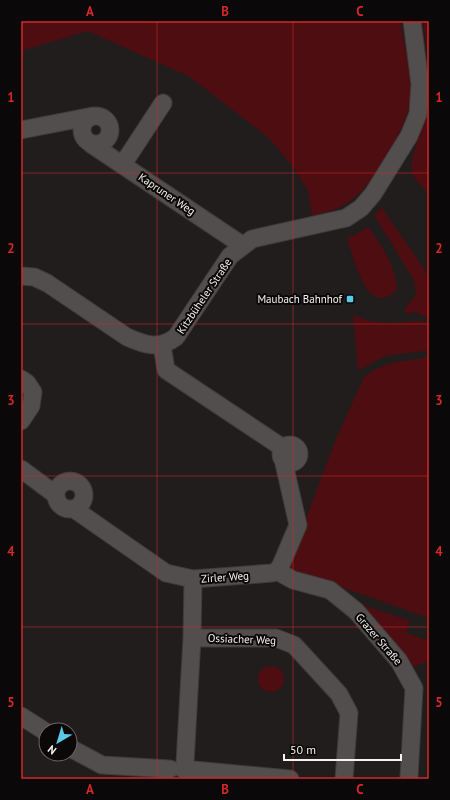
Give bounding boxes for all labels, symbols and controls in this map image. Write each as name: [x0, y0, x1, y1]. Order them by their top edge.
text: A: [86, 3, 94, 20]
text: B: [221, 3, 229, 20]
text: C: [356, 3, 364, 20]
text: 1: [7, 89, 15, 106]
text: 1: [435, 89, 443, 106]
street label: Kapruner Weg: [136, 170, 198, 218]
text: 2: [7, 240, 15, 257]
text: 2: [435, 240, 443, 257]
street label: Kitzbüheler Straße: [174, 255, 235, 336]
place label: Maubach Bahnhof: [257, 292, 342, 306]
marker: Maubach Bahnhof: [345, 294, 355, 304]
text: 3: [7, 392, 15, 409]
text: 3: [435, 392, 443, 409]
text: 4: [7, 543, 15, 560]
text: 4: [435, 543, 443, 560]
street label: Zirler Weg: [201, 568, 250, 586]
street label: Grazer Straße: [353, 610, 405, 668]
street label: Ossiacher Weg: [208, 631, 276, 647]
text: 5: [7, 694, 15, 711]
text: 5: [435, 694, 443, 711]
north arrow: [38, 722, 78, 762]
scale bar: [284, 736, 401, 762]
text: N: [45, 742, 59, 758]
text: 50 m: [290, 742, 316, 757]
text: A: [86, 781, 94, 798]
text: B: [221, 781, 229, 798]
text: C: [356, 781, 364, 798]

